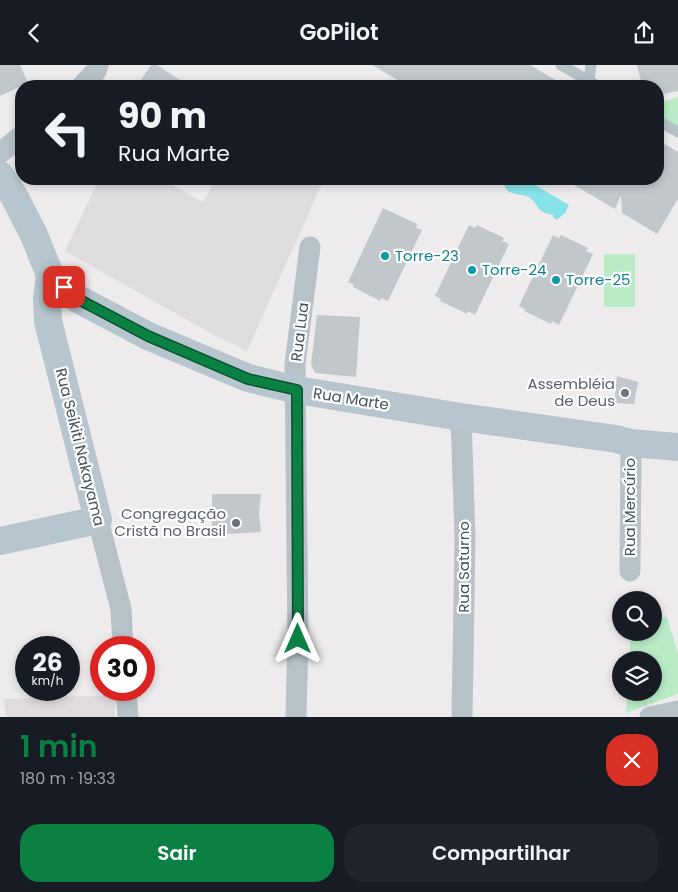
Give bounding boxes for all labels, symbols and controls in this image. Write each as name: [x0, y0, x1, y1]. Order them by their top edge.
text: GoPilot: [299, 17, 379, 48]
icon: back: [20, 19, 48, 47]
icon: share: [630, 19, 658, 47]
text: 90 m: [118, 91, 207, 140]
icon: left: [35, 100, 100, 165]
text: Rua Marte: [118, 138, 230, 169]
place label: Torre-23: [395, 245, 459, 266]
marker: Torre-23: [379, 250, 391, 262]
place label: Torre-24: [482, 259, 547, 280]
marker: Torre-24: [466, 264, 478, 276]
pin: [43, 266, 85, 308]
place label: Torre-25: [566, 269, 631, 290]
icon: arrive: [50, 273, 78, 301]
marker: Torre-25: [550, 274, 562, 286]
street label: Rua Lua: [285, 301, 314, 363]
street label: Rua Seikiti Nakayama: [51, 366, 110, 528]
place label: Assembléia de Deus: [528, 373, 615, 411]
street label: Rua Marte: [312, 382, 390, 415]
marker: Assembléia de Deus: [619, 387, 631, 399]
street label: Rua Mercúrio: [619, 458, 640, 556]
place label: Congregação Cristã no Brasil: [114, 503, 226, 541]
marker: Congregação Cristã no Brasil: [230, 517, 242, 529]
street label: Rua Saturno: [453, 521, 474, 613]
map controls: [612, 591, 662, 701]
button: search: [612, 591, 662, 641]
position arrow: [271, 612, 323, 664]
speed limit sign: 30: [90, 636, 155, 701]
text: 26: [32, 645, 63, 680]
button: layers: [612, 651, 662, 701]
text: km/h: [32, 672, 63, 689]
text: 1 min: [20, 725, 98, 768]
button: close: [606, 734, 658, 786]
text: 180 m · 19:33: [20, 767, 115, 790]
button: Sair: [20, 824, 334, 882]
button: Compartilhar: [344, 824, 658, 882]

